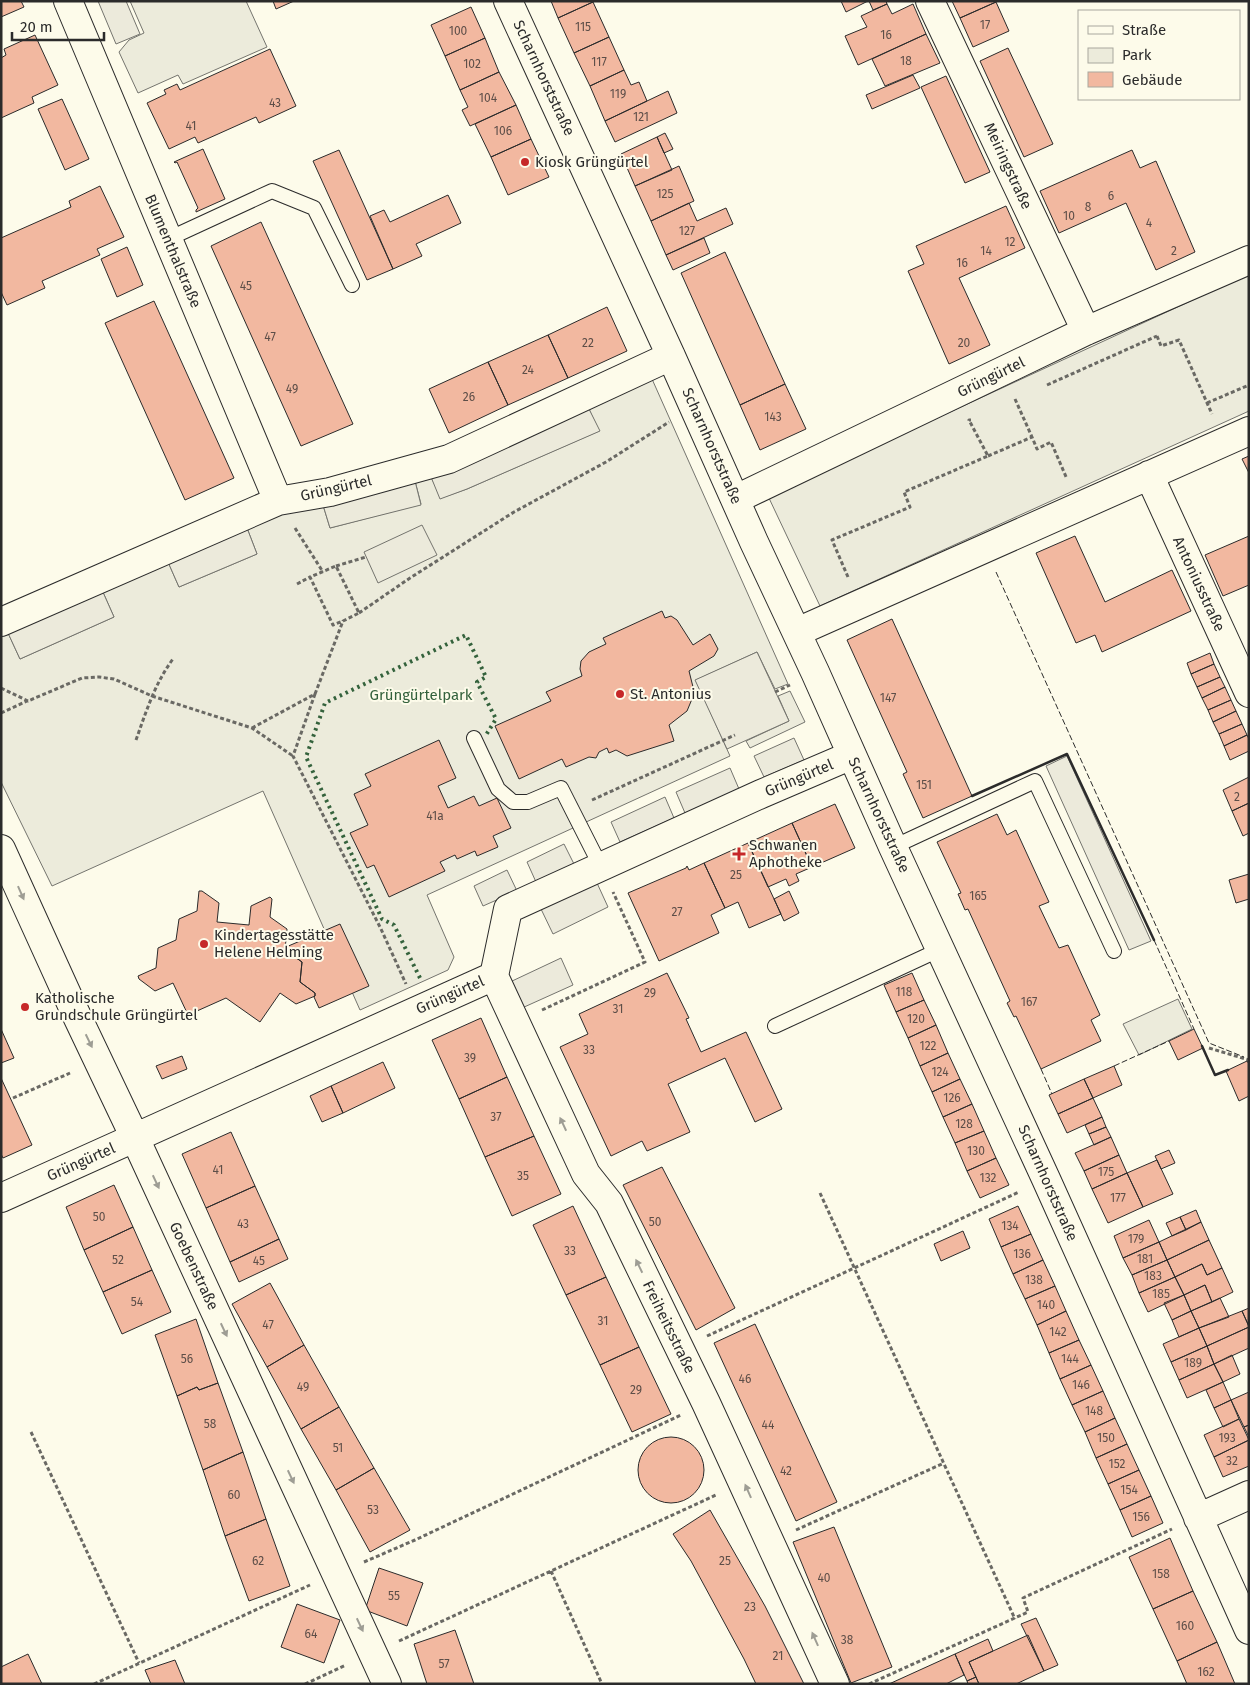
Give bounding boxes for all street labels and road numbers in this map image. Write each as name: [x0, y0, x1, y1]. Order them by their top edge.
street label: Scharnhorststraße: [509, 17, 579, 139]
street label: Meiringstraße: [980, 120, 1036, 212]
street label: Blumenthalstraße: [141, 192, 205, 310]
street label: Grüngürtel: [954, 353, 1028, 401]
street label: Scharnhorststraße: [678, 385, 746, 507]
street label: Grüngürtel: [299, 471, 374, 505]
street label: Antoniusstraße: [1169, 534, 1229, 634]
street label: Scharnhorststraße: [844, 754, 914, 876]
street label: Grüngürtel: [762, 755, 837, 800]
street label: Grüngürtel: [413, 972, 487, 1018]
street label: Scharnhorststraße: [1014, 1122, 1082, 1244]
street label: Grüngürtel: [44, 1139, 118, 1185]
street label: Goebenstraße: [166, 1219, 222, 1313]
street label: Freiheitsstraße: [639, 1278, 699, 1376]

